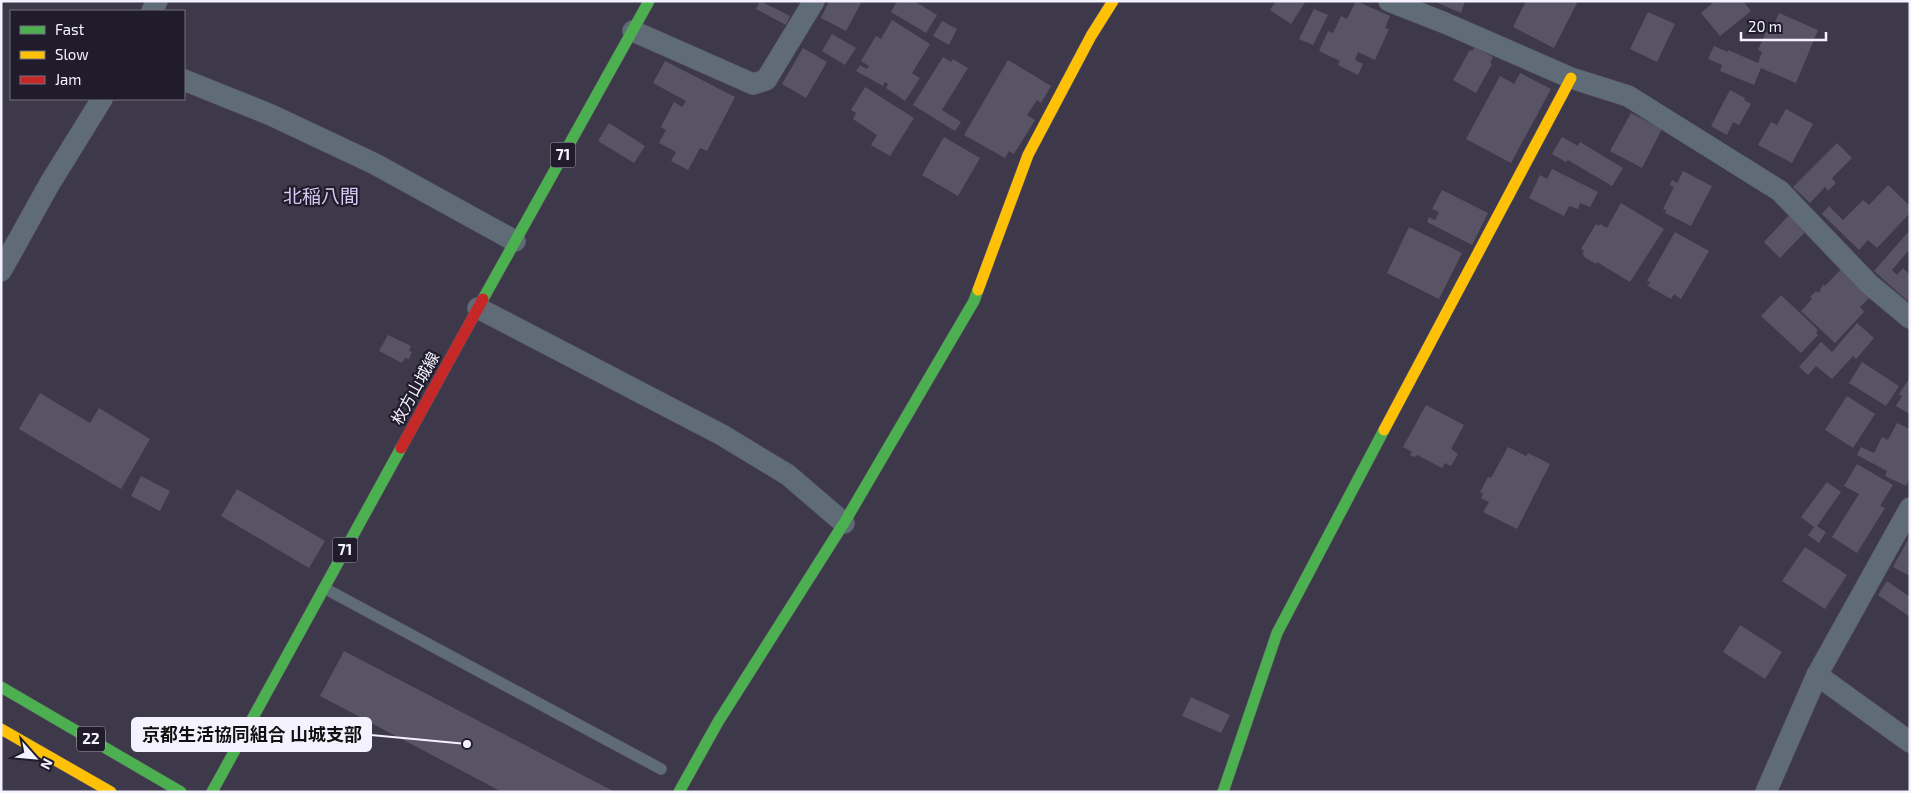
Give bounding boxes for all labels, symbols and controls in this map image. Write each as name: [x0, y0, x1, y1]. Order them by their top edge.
legend: [10, 10, 185, 100]
scale bar: [1741, 10, 1826, 42]
text: 20 m: [1748, 17, 1782, 35]
text: Fast: [55, 20, 85, 38]
text: Slow: [55, 45, 89, 63]
text: Jam: [55, 70, 81, 88]
road number: 71: [550, 142, 576, 168]
district label: 北稲八間: [283, 184, 359, 207]
street label: 枚方山城線: [387, 348, 442, 427]
road number: 71: [332, 538, 358, 562]
callout: 京都生活協同組合 山城支部: [132, 718, 371, 751]
text: 京都生活協同組合 山城支部: [142, 723, 362, 745]
road number: 22: [77, 726, 105, 752]
north arrow: [10, 733, 60, 783]
text: N: [37, 756, 57, 772]

